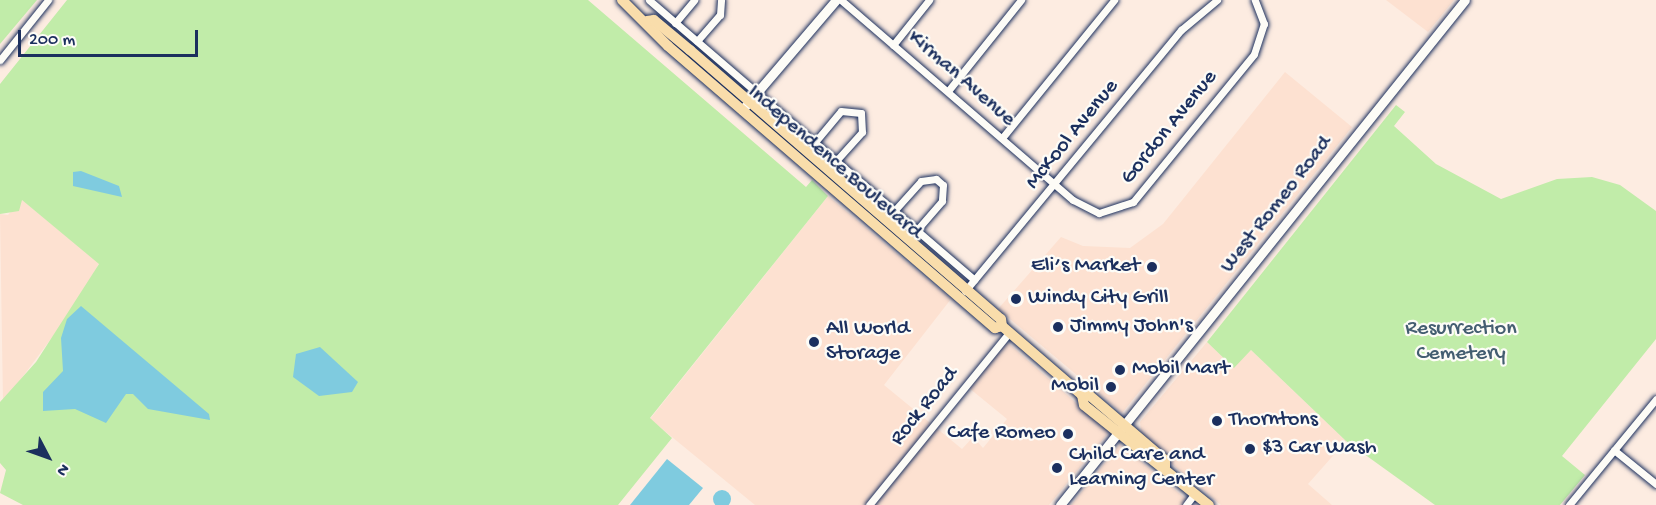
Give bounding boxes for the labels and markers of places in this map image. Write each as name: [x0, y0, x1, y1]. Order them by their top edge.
place label: Eli’s Market: [1031, 254, 1140, 280]
marker: Eli’s Market: [1145, 260, 1159, 274]
place label: Windy City Grill: [1028, 286, 1169, 312]
marker: Windy City Grill: [1009, 292, 1023, 306]
place label: Jimmy John's: [1070, 314, 1193, 340]
place label: All World Storage: [826, 316, 910, 368]
marker: Jimmy John's: [1051, 320, 1065, 334]
marker: All World Storage: [807, 335, 821, 349]
place label: Mobil Mart: [1132, 357, 1229, 383]
marker: Mobil Mart: [1113, 363, 1127, 377]
place label: Mobil: [1051, 374, 1099, 400]
marker: Mobil: [1104, 380, 1118, 394]
place label: Thorntons: [1229, 408, 1318, 434]
marker: Thorntons: [1210, 414, 1224, 428]
place label: Cafe Romeo: [947, 421, 1056, 447]
marker: Cafe Romeo: [1061, 427, 1075, 441]
place label: $3 Car Wash: [1262, 436, 1376, 462]
place label: Child Care and Learning Center: [1069, 442, 1214, 494]
marker: $3 Car Wash: [1243, 442, 1257, 456]
marker: Child Care and Learning Center: [1050, 461, 1064, 475]

